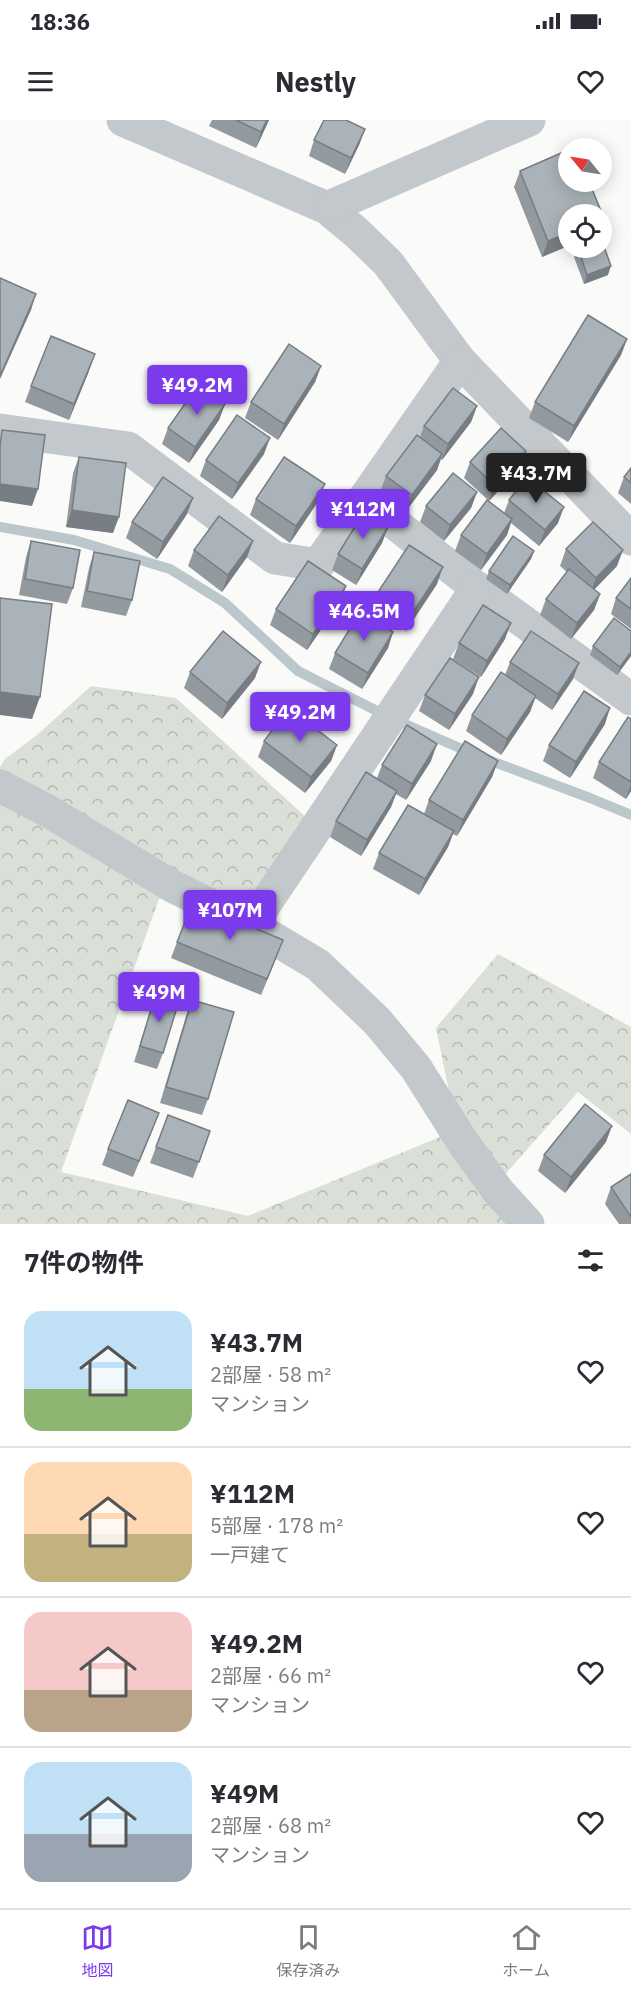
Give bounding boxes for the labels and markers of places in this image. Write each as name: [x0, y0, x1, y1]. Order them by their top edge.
pin: ¥49.2M: [148, 365, 246, 416]
pin: ¥43.7M: [487, 453, 585, 504]
pin: ¥112M: [321, 489, 405, 540]
pin: ¥46.5M: [315, 591, 413, 642]
pin: ¥49.2M: [251, 692, 349, 743]
pin: ¥107M: [188, 890, 272, 941]
pin: ¥49M: [123, 972, 195, 1023]

